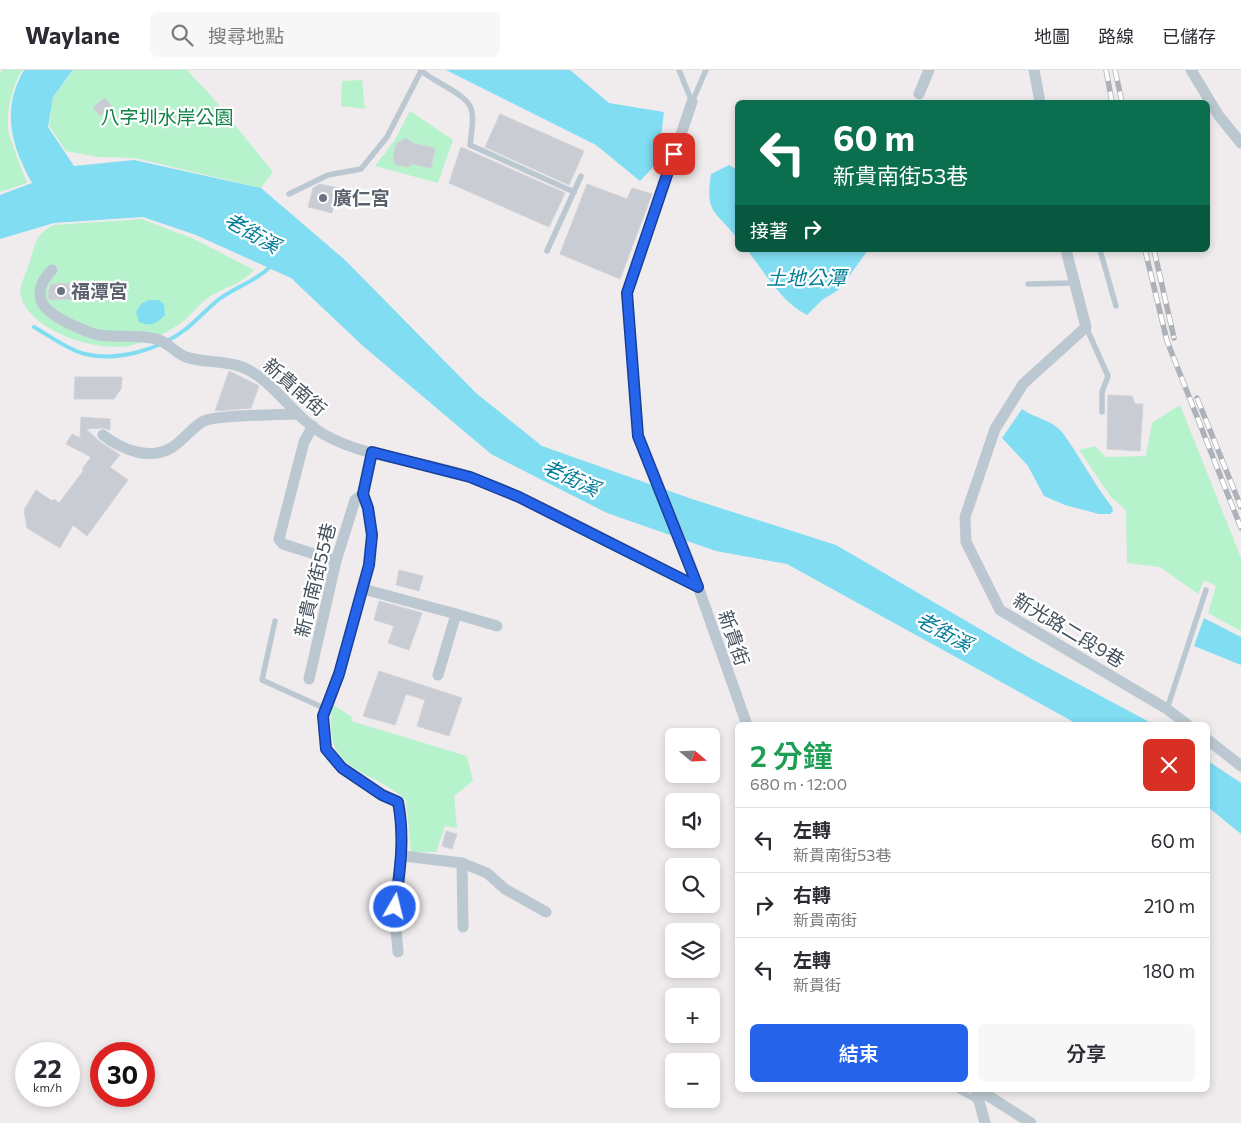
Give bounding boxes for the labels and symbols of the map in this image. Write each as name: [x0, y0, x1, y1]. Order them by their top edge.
park label: 八字圳水岸公園: [100, 105, 234, 128]
pin: [653, 133, 695, 175]
place label: 廣仁宮: [333, 186, 390, 209]
marker: 廣仁宮: [317, 192, 329, 204]
water label: 老街溪: [221, 207, 287, 259]
water label: 土地公潭: [766, 265, 850, 289]
place label: 福潭宮: [71, 279, 128, 302]
marker: 福潭宮: [55, 285, 67, 297]
street label: 新貴南街: [259, 353, 332, 420]
water label: 老街溪: [539, 454, 606, 502]
street label: 新貴南街55巷: [289, 520, 340, 639]
street label: 新光路二段9巷: [1010, 587, 1129, 672]
water label: 老街溪: [912, 606, 979, 657]
street label: 新貴街: [714, 607, 755, 669]
north arrow: [665, 728, 720, 782]
position arrow: [368, 880, 420, 932]
speed limit sign: 30: [90, 1042, 155, 1107]

